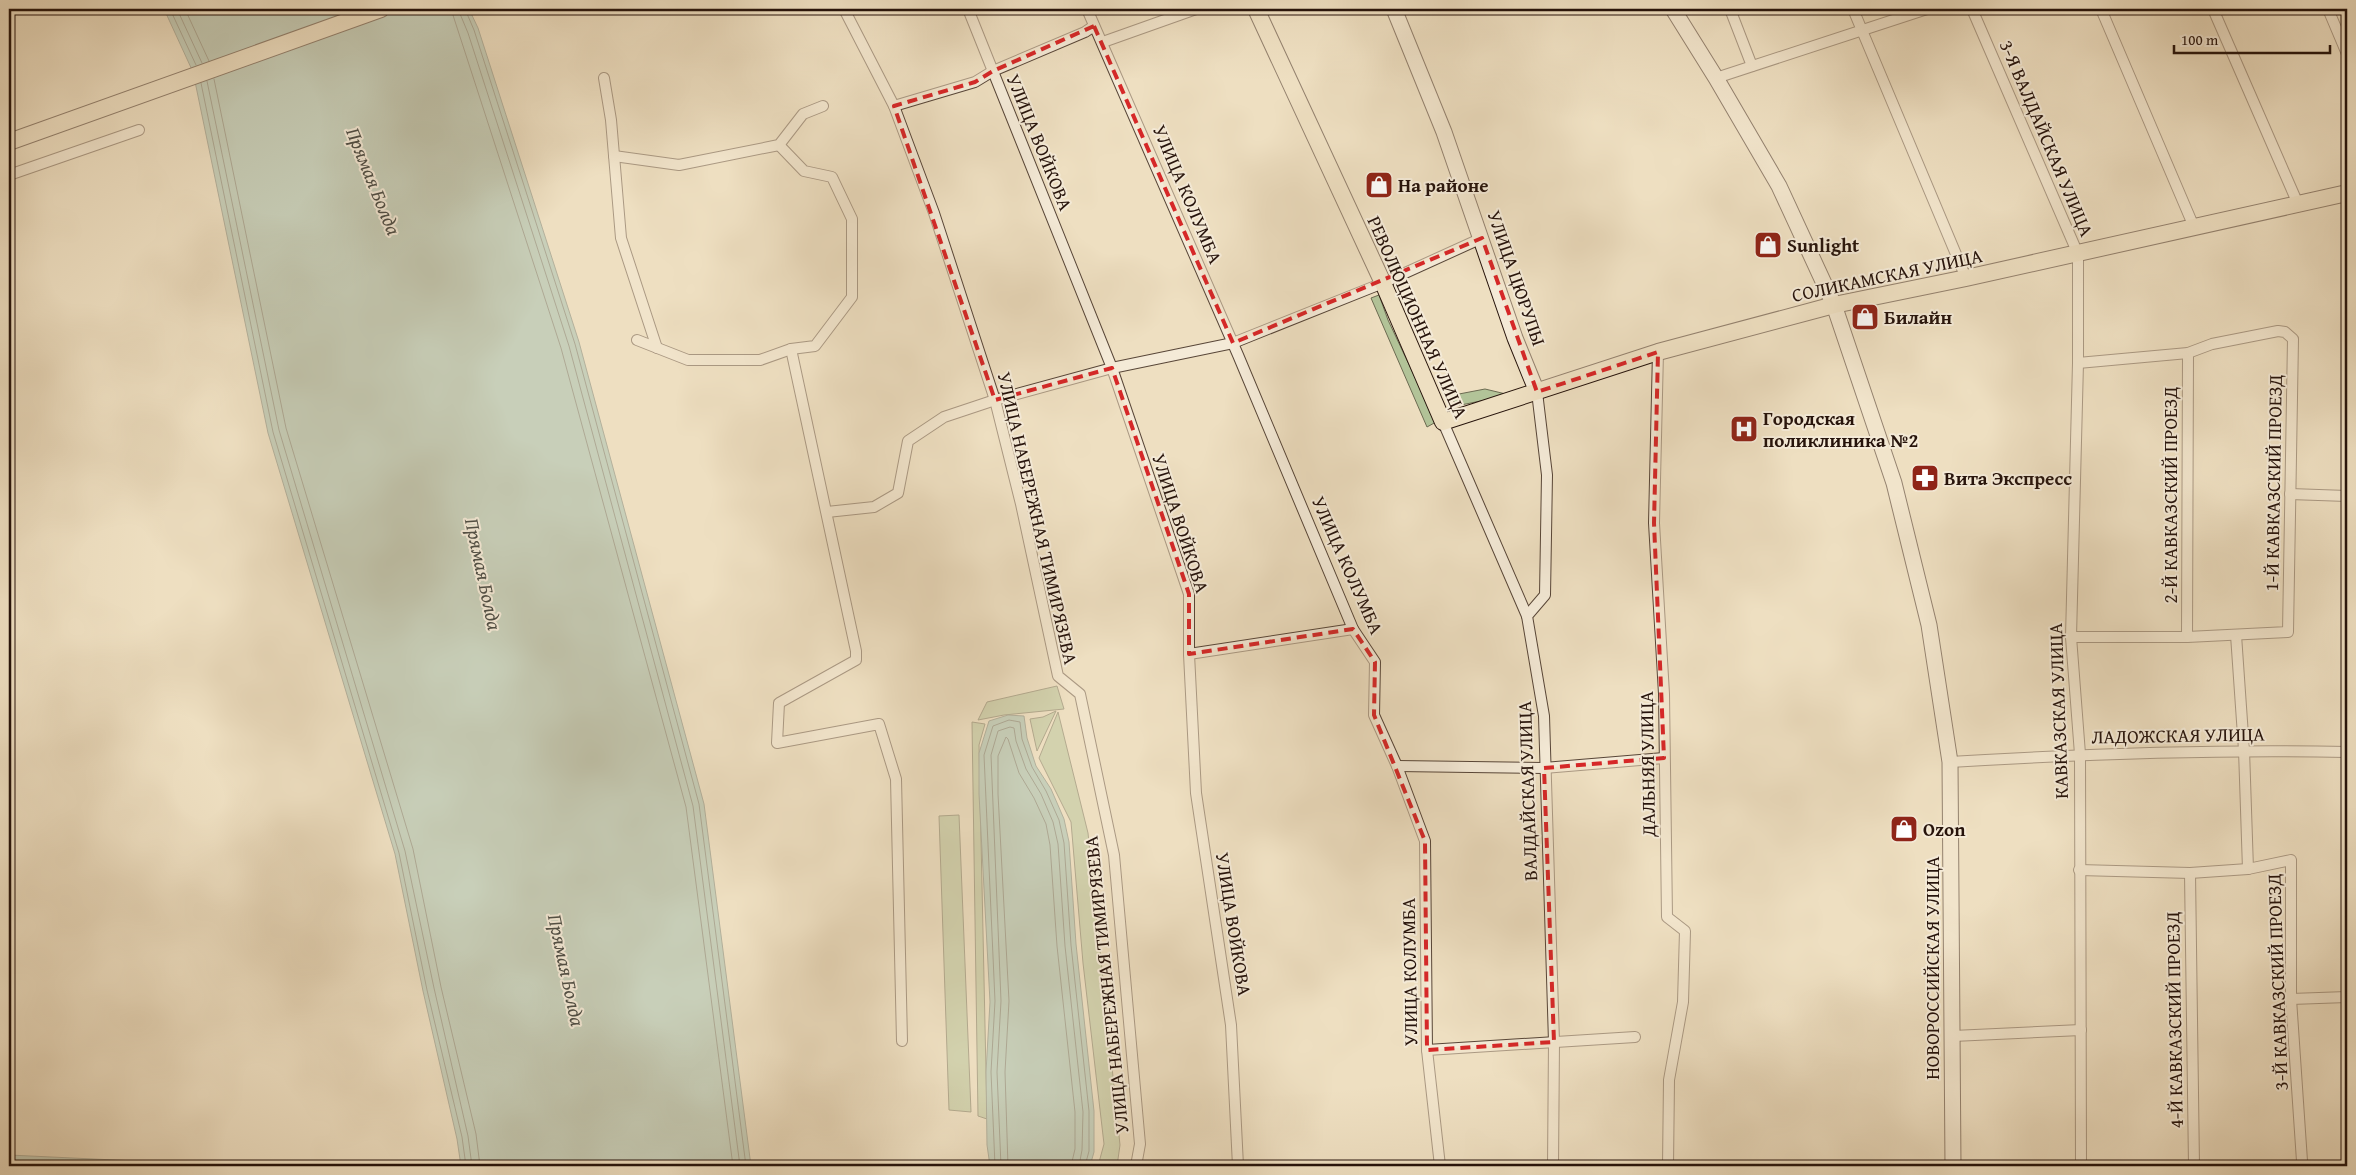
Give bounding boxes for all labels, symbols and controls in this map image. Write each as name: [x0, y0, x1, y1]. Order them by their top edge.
scale bar: [2174, 22, 2330, 54]
text: 100 m: [2181, 29, 2219, 50]
street label: 3-Я ВАЛДАЙСКАЯ УЛИЦА: [1993, 35, 2101, 241]
street label: УЛИЦА ВОЙКОВА: [1000, 70, 1080, 215]
street label: УЛИЦА КОЛУМБА: [1146, 120, 1230, 268]
water label: Прямая Болда: [339, 123, 409, 240]
shop icon: На районе: [1364, 170, 1394, 200]
place label: На районе: [1398, 171, 1489, 199]
street label: УЛИЦА ЦЮРУПЫ: [1481, 206, 1553, 350]
street label: РЕВОЛЮЦИОННАЯ УЛИЦА: [1361, 211, 1476, 423]
shop icon: Sunlight: [1753, 230, 1783, 260]
place label: Sunlight: [1787, 231, 1860, 259]
street label: СОЛИКАМСКАЯ УЛИЦА: [1789, 241, 1985, 309]
shop icon: Билайн: [1850, 302, 1880, 332]
place label: Билайн: [1884, 303, 1952, 331]
street label: УЛИЦА НАБЕРЕЖНАЯ ТИМИРЯЗЕВА: [991, 369, 1085, 667]
street label: 1-Й КАВКАЗСКИЙ ПРОЕЗД: [2257, 374, 2289, 592]
street label: 2-Й КАВКАЗСКИЙ ПРОЕЗД: [2156, 387, 2184, 604]
place label: Городская поликлиника №2: [1763, 404, 1918, 454]
hospital icon: Городская поликлиника №2: [1729, 414, 1759, 444]
street label: УЛИЦА ВОЙКОВА: [1145, 450, 1217, 597]
pharmacy icon: Вита Экспресс: [1910, 463, 1940, 493]
place label: Вита Экспресс: [1944, 464, 2072, 492]
street label: УЛИЦА КОЛУМБА: [1305, 491, 1391, 639]
water label: Прямая Болда: [458, 515, 510, 634]
street label: КАВКАЗСКАЯ УЛИЦА: [2041, 622, 2075, 799]
street label: ДАЛЬНЯЯ УЛИЦА: [1632, 690, 1662, 838]
street label: ВАЛДАЙСКАЯ УЛИЦА: [1510, 700, 1544, 881]
street label: ЛАДОЖСКАЯ УЛИЦА: [2091, 719, 2265, 751]
shop icon: Ozon: [1889, 814, 1919, 844]
place label: Ozon: [1923, 815, 1966, 843]
street label: УЛИЦА НАБЕРЕЖНАЯ ТИМИРЯЗЕВА: [1076, 834, 1136, 1135]
street label: УЛИЦА ВОЙКОВА: [1209, 850, 1259, 998]
street label: НОВОРОССИЙСКАЯ УЛИЦА: [1918, 856, 1946, 1080]
street label: 3-Й КАВКАЗСКИЙ ПРОЕЗД: [2259, 873, 2295, 1091]
street label: УЛИЦА КОЛУМБА: [1394, 897, 1424, 1046]
water label: Прямая Болда: [541, 911, 593, 1030]
street label: 4-Й КАВКАЗСКИЙ ПРОЕЗД: [2158, 911, 2190, 1129]

